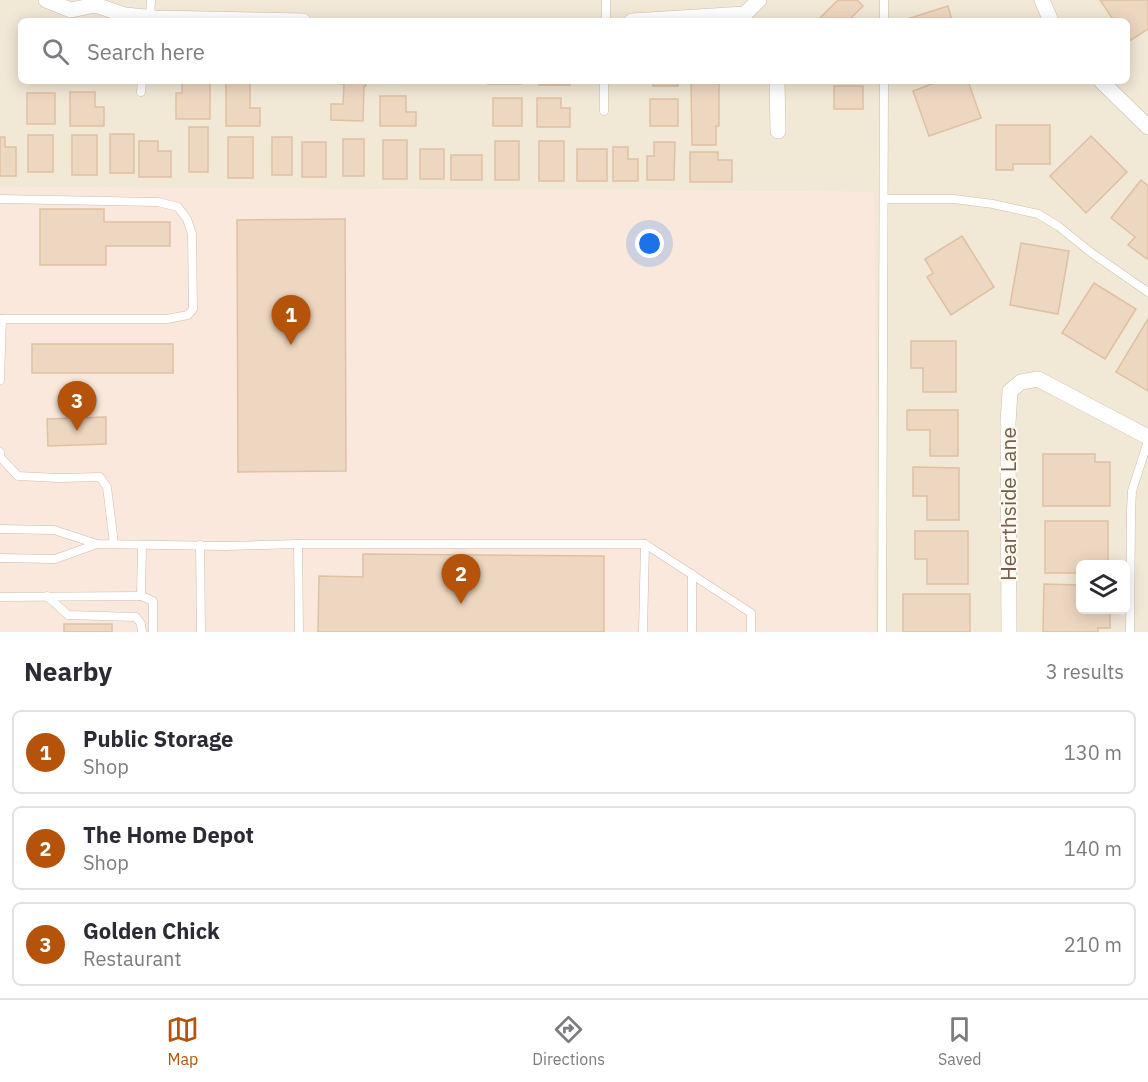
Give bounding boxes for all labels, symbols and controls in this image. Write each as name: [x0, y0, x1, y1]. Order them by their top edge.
search box: [18, 18, 1130, 84]
icon: search: [39, 35, 72, 68]
text: Search here: [87, 37, 205, 66]
your location: [635, 229, 664, 258]
pin: 1: [272, 296, 310, 345]
pin: 3: [58, 382, 97, 431]
street label: Hearthside Lane: [994, 427, 1022, 581]
pin: 2: [442, 554, 480, 604]
map controls: [1076, 560, 1130, 614]
button: layers: [1076, 560, 1130, 614]
text: Nearby: [24, 654, 112, 688]
text: 3 results: [1046, 658, 1124, 685]
text: Public Storage: [83, 724, 233, 753]
text: 1: [40, 739, 52, 766]
text: 130 m: [1064, 739, 1122, 766]
text: Shop: [83, 753, 129, 780]
text: The Home Depot: [83, 820, 254, 849]
text: 2: [40, 835, 52, 862]
text: 140 m: [1064, 835, 1122, 862]
text: Shop: [83, 849, 129, 876]
text: Golden Chick: [83, 916, 220, 945]
text: 3: [40, 931, 52, 958]
text: 210 m: [1064, 931, 1122, 958]
text: Restaurant: [83, 945, 181, 972]
tab: Map: [166, 1013, 199, 1069]
tab: Directions: [532, 1013, 605, 1069]
tab: Saved: [938, 1013, 982, 1069]

